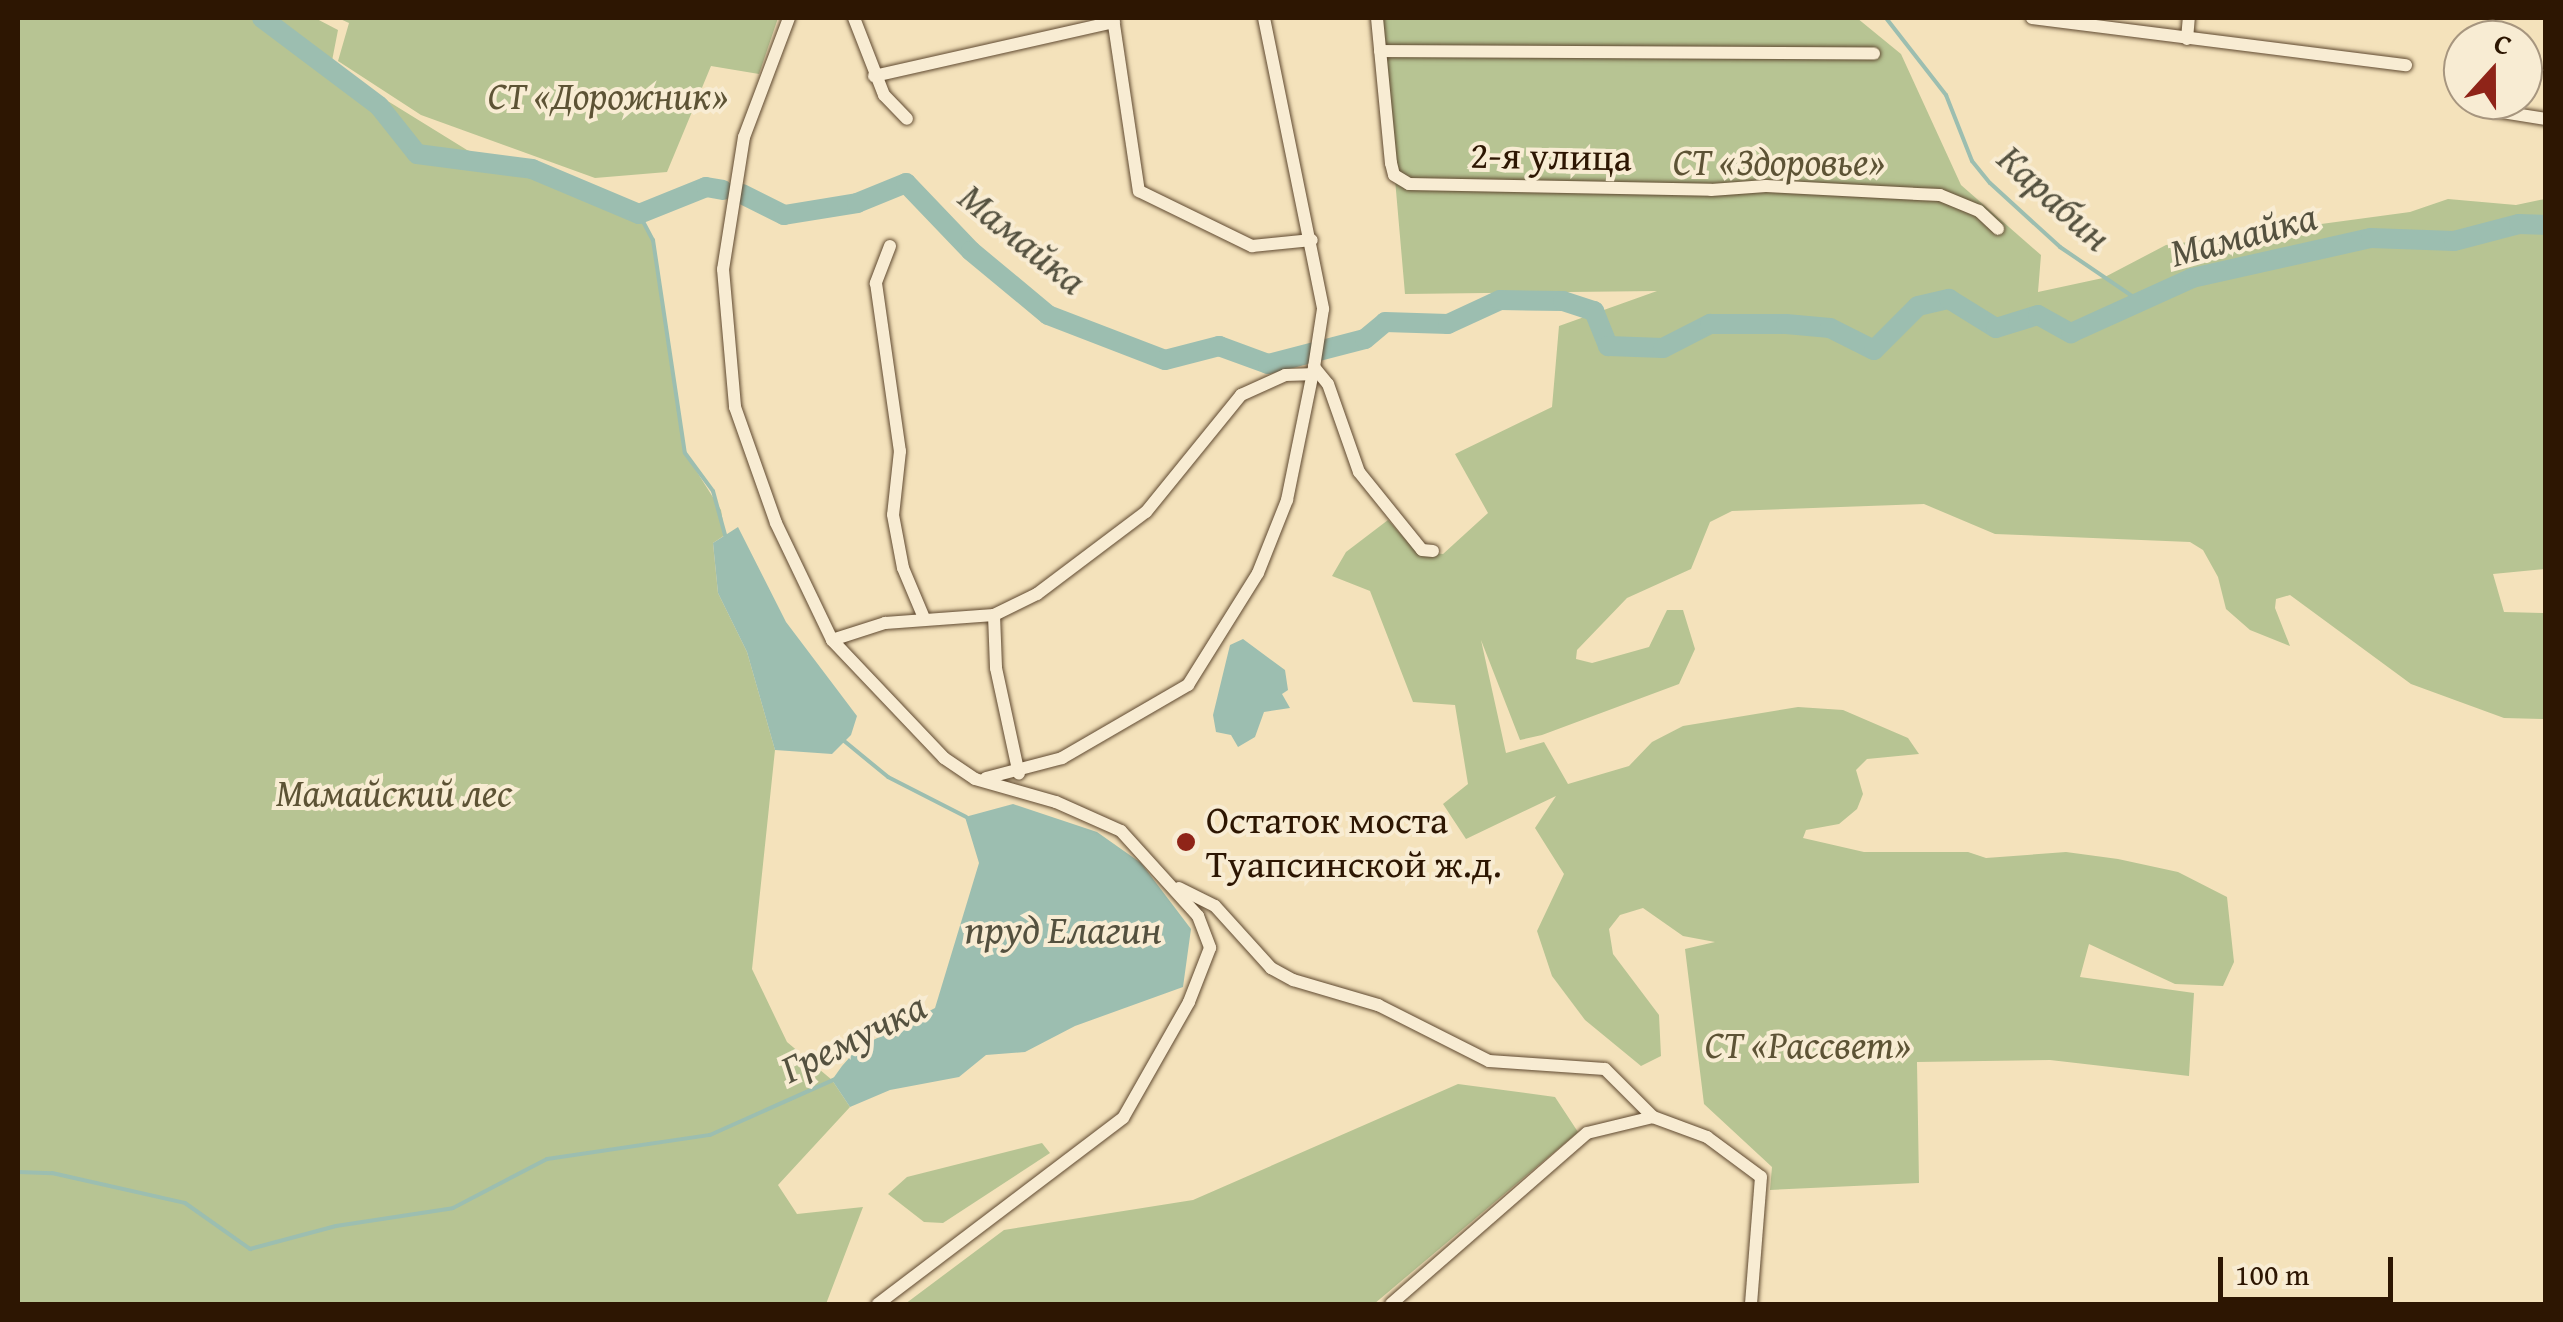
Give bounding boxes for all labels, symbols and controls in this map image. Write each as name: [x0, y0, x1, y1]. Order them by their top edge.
north arrow: [2443, 20, 2543, 120]
text: С: [2488, 21, 2518, 65]
park label: СТ «Дорожник»: [488, 73, 728, 119]
street label: 2-я улица: [1470, 132, 1632, 180]
water label: Карабин: [1988, 134, 2122, 260]
park label: СТ «Здоровье»: [1673, 139, 1885, 185]
water label: Мамайка: [950, 172, 1096, 304]
water label: Мамайка: [2164, 191, 2322, 277]
park label: Мамайский лес: [276, 770, 512, 816]
place label: Остаток моста Туапсинской ж.д.: [1206, 797, 1502, 886]
marker: Остаток моста Туапсинской ж.д.: [1175, 831, 1197, 853]
water label: пруд Елагин: [965, 905, 1161, 953]
water label: Гремучка: [773, 981, 933, 1093]
park label: СТ «Рассвет»: [1705, 1022, 1911, 1068]
scale bar: [2223, 1237, 2398, 1299]
text: 100 m: [2235, 1252, 2309, 1296]

